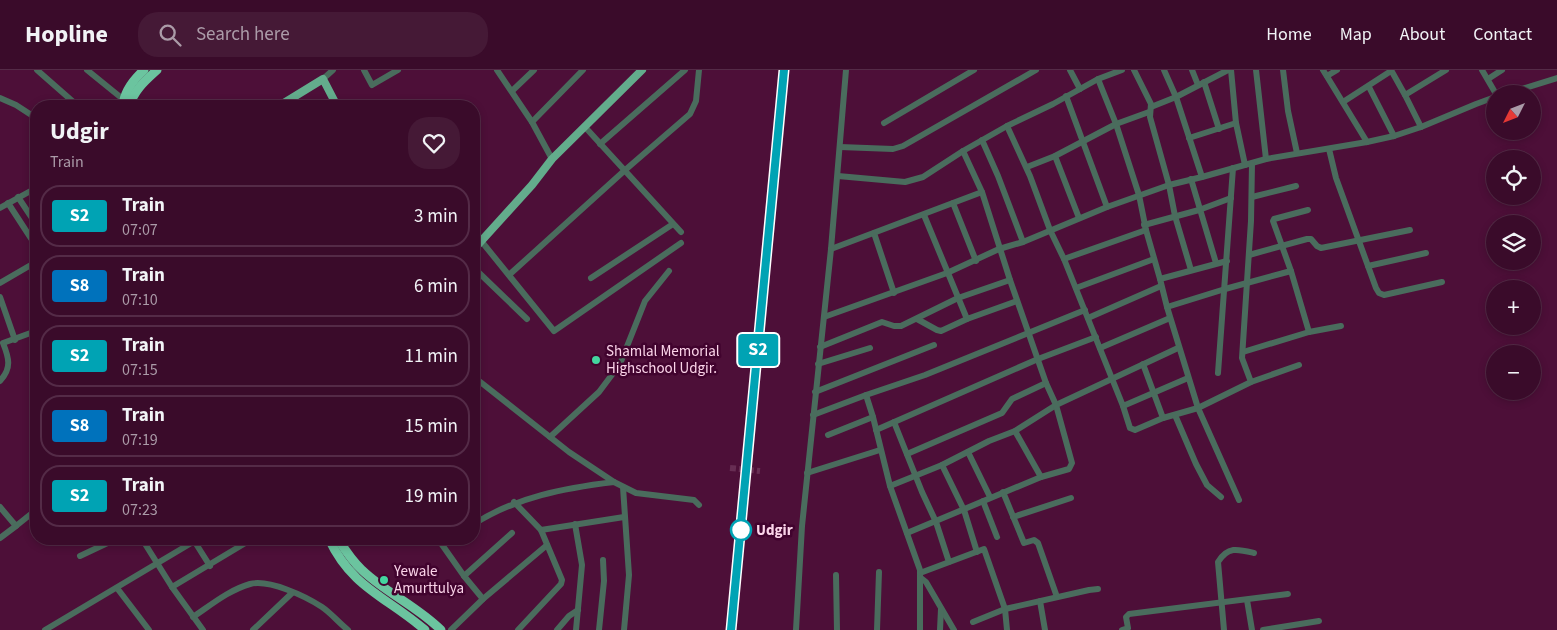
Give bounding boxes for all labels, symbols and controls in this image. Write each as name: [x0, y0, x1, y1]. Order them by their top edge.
search box: [138, 12, 488, 57]
text: Hopline: [25, 17, 108, 52]
icon: search: [156, 21, 184, 49]
text: Search here: [196, 21, 290, 48]
text: Home: [1266, 22, 1312, 47]
text: Map: [1340, 22, 1372, 47]
text: About: [1400, 22, 1445, 47]
text: Contact: [1473, 22, 1532, 47]
north arrow: [1486, 85, 1541, 140]
map controls: [1486, 85, 1541, 400]
text: Udgir: [50, 114, 109, 149]
button: heart: [408, 117, 460, 169]
button: locate: [1486, 150, 1541, 205]
text: Train: [50, 151, 84, 173]
text: Train: [122, 192, 165, 219]
text: S2: [70, 203, 89, 228]
text: 3 min: [414, 203, 458, 230]
button: layers: [1486, 215, 1541, 270]
text: 07:07: [122, 219, 158, 241]
text: Train: [122, 262, 165, 289]
text: S8: [70, 273, 89, 298]
text: 6 min: [414, 273, 458, 300]
button: +: [1486, 280, 1541, 335]
text: 07:10: [122, 289, 158, 311]
text: Train: [122, 332, 165, 359]
line badge: S2: [736, 334, 780, 366]
text: S2: [748, 337, 768, 362]
place label: Shamlal Memorial Highschool Udgir.: [606, 341, 720, 379]
text: S2: [70, 343, 89, 368]
text: 11 min: [404, 343, 458, 370]
button: −: [1486, 345, 1541, 400]
marker: Shamlal Memorial Highschool Udgir.: [590, 354, 602, 366]
text: 07:15: [122, 359, 158, 381]
text: Train: [122, 402, 165, 429]
text: S8: [70, 413, 89, 438]
text: 15 min: [404, 413, 458, 440]
text: 07:19: [122, 429, 158, 451]
text: Train: [122, 472, 165, 499]
text: S2: [70, 483, 89, 508]
text: 19 min: [404, 483, 458, 510]
text: 07:23: [122, 499, 158, 521]
marker: Udgir: [730, 519, 752, 541]
place label: Udgir: [756, 520, 793, 541]
place label: Yewale Amurttulya: [393, 561, 464, 599]
marker: Yewale Amurttulya: [378, 574, 390, 586]

